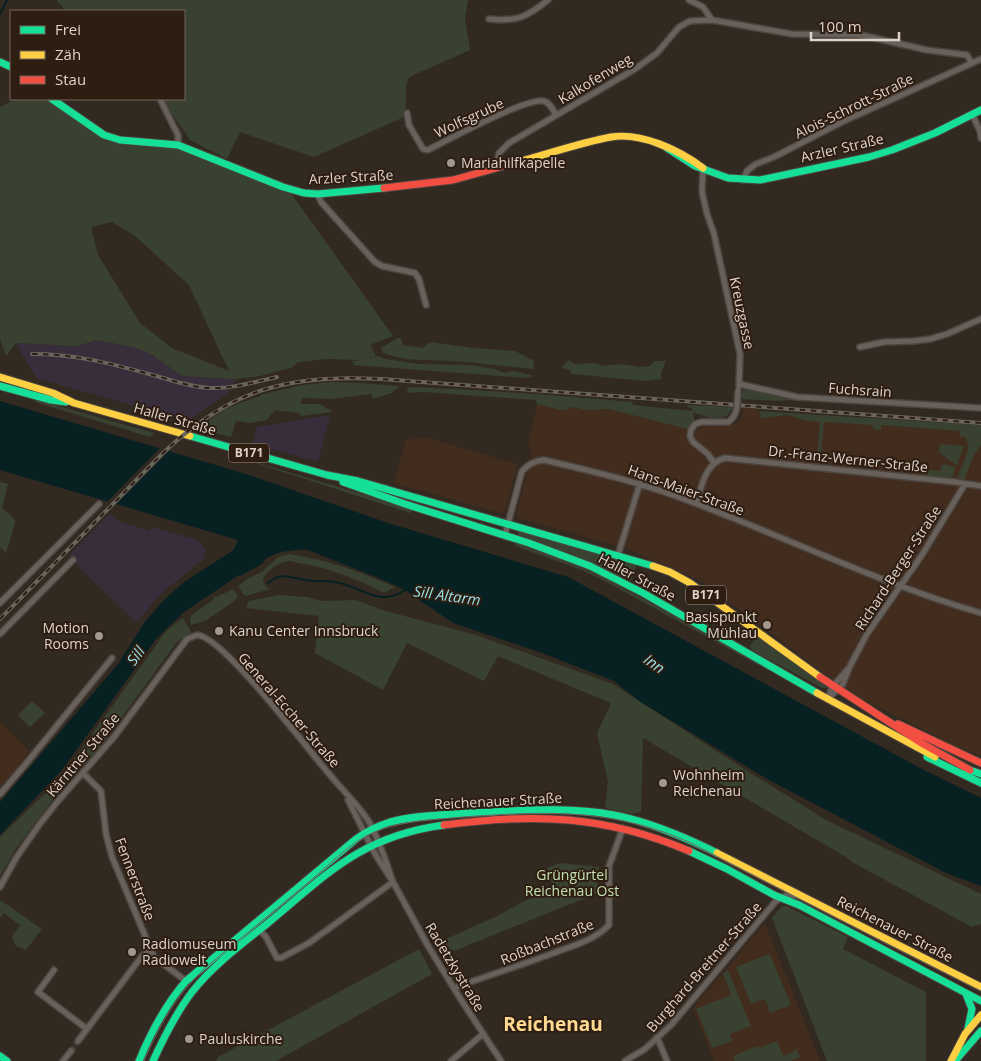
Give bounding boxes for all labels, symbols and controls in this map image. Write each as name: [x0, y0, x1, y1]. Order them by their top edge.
legend: [10, 10, 185, 100]
scale bar: [811, 10, 898, 42]
text: 100 m: [818, 16, 862, 36]
text: Frei: [55, 19, 81, 39]
text: Zäh: [55, 44, 81, 64]
street label: Kalkofenweg: [554, 49, 636, 108]
street label: Alois-Schrott-Straße: [791, 68, 916, 143]
text: Stau: [55, 69, 86, 89]
street label: Wolfsgrube: [431, 93, 507, 142]
street label: Arzler Straße: [799, 129, 885, 166]
place label: Mariahilfkapelle: [461, 153, 565, 172]
marker: Mariahilfkapelle: [445, 157, 457, 169]
street label: Arzler Straße: [308, 165, 394, 188]
street label: Kreuzgasse: [726, 275, 759, 351]
street label: Fuchsrain: [828, 378, 892, 401]
street label: Haller Straße: [132, 398, 219, 439]
street label: Dr.-Franz-Werner-Straße: [767, 441, 929, 476]
road number: B171: [229, 443, 269, 462]
street label: Hans-Maier-Straße: [625, 460, 747, 519]
street label: Richard-Berger-Straße: [850, 502, 945, 634]
street label: Haller Straße: [595, 548, 679, 605]
water label: Sill Altarm: [412, 580, 482, 610]
road number: B171: [686, 586, 726, 604]
place label: Basispunkt Mühlau: [685, 607, 757, 642]
place label: Motion Rooms: [42, 618, 89, 653]
marker: Basispunkt Mühlau: [761, 619, 773, 631]
place label: Kanu Center Innsbruck: [229, 621, 379, 640]
marker: Kanu Center Innsbruck: [213, 625, 225, 637]
marker: Motion Rooms: [93, 630, 105, 642]
water label: Sill: [122, 641, 150, 669]
street label: General-Eccher-Straße: [234, 648, 345, 771]
water label: Inn: [640, 649, 669, 677]
street label: Kärntner Straße: [42, 709, 123, 801]
place label: Wohnheim Reichenau: [673, 765, 744, 800]
marker: Wohnheim Reichenau: [657, 777, 669, 789]
street label: Reichenauer Straße: [434, 788, 563, 813]
street label: Fennerstraße: [111, 835, 160, 923]
park label: Grüngürtel Reichenau Ost: [525, 865, 619, 900]
street label: Reichenauer Straße: [834, 891, 957, 966]
street label: Burghard-Breitner-Straße: [642, 897, 766, 1036]
street label: Roßbachstraße: [497, 914, 596, 969]
street label: Radetzkystraße: [421, 919, 490, 1015]
place label: Radiomuseum Radiowelt: [142, 934, 237, 969]
marker: Radiomuseum Radiowelt: [126, 946, 138, 958]
district label: Reichenau: [503, 1011, 603, 1037]
place label: Pauluskirche: [199, 1029, 282, 1048]
marker: Pauluskirche: [183, 1033, 195, 1045]

